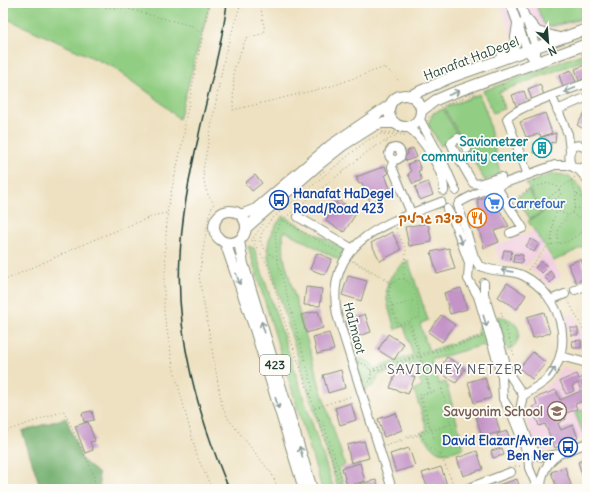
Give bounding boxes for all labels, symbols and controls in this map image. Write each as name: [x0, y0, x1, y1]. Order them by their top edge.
north arrow: [528, 22, 568, 62]
street label: Hanafat HaDegel: [421, 32, 521, 84]
text: N: [546, 43, 559, 59]
one-way arrow: [564, 86, 576, 94]
one-way arrow: [448, 88, 460, 96]
place label: Savionetzer community center: [421, 133, 529, 165]
building icon: Savionetzer community center: [531, 137, 553, 159]
place label: Hanafat HaDegel Road/Road 423: [293, 185, 394, 217]
bus stop icon: Hanafat HaDegel Road/Road 423: [268, 189, 290, 211]
supermarket icon: Carrefour: [483, 192, 505, 214]
place label: Carrefour: [508, 195, 566, 212]
restaurant icon: פיצה גרליק: [466, 207, 488, 229]
place label: פיצה גרליק: [398, 210, 463, 227]
one-way arrow: [457, 233, 465, 245]
one-way arrow: [501, 267, 514, 275]
one-way arrow: [234, 273, 242, 285]
street label: HaImaot: [339, 300, 370, 356]
one-way arrow: [482, 314, 489, 327]
one-way arrow: [259, 321, 266, 334]
road number: 423: [260, 355, 290, 375]
district label: SAVIONEY NETZER: [387, 360, 523, 378]
one-way arrow: [549, 366, 557, 378]
one-way arrow: [274, 396, 281, 409]
school or university icon: Savyonim School: [546, 400, 568, 422]
place label: Savyonim School: [444, 403, 543, 420]
place label: David Elazar/Avner Ben Ner: [442, 432, 555, 464]
bus stop icon: David Elazar/Avner Ben Ner: [557, 436, 579, 458]
one-way arrow: [297, 445, 304, 458]

